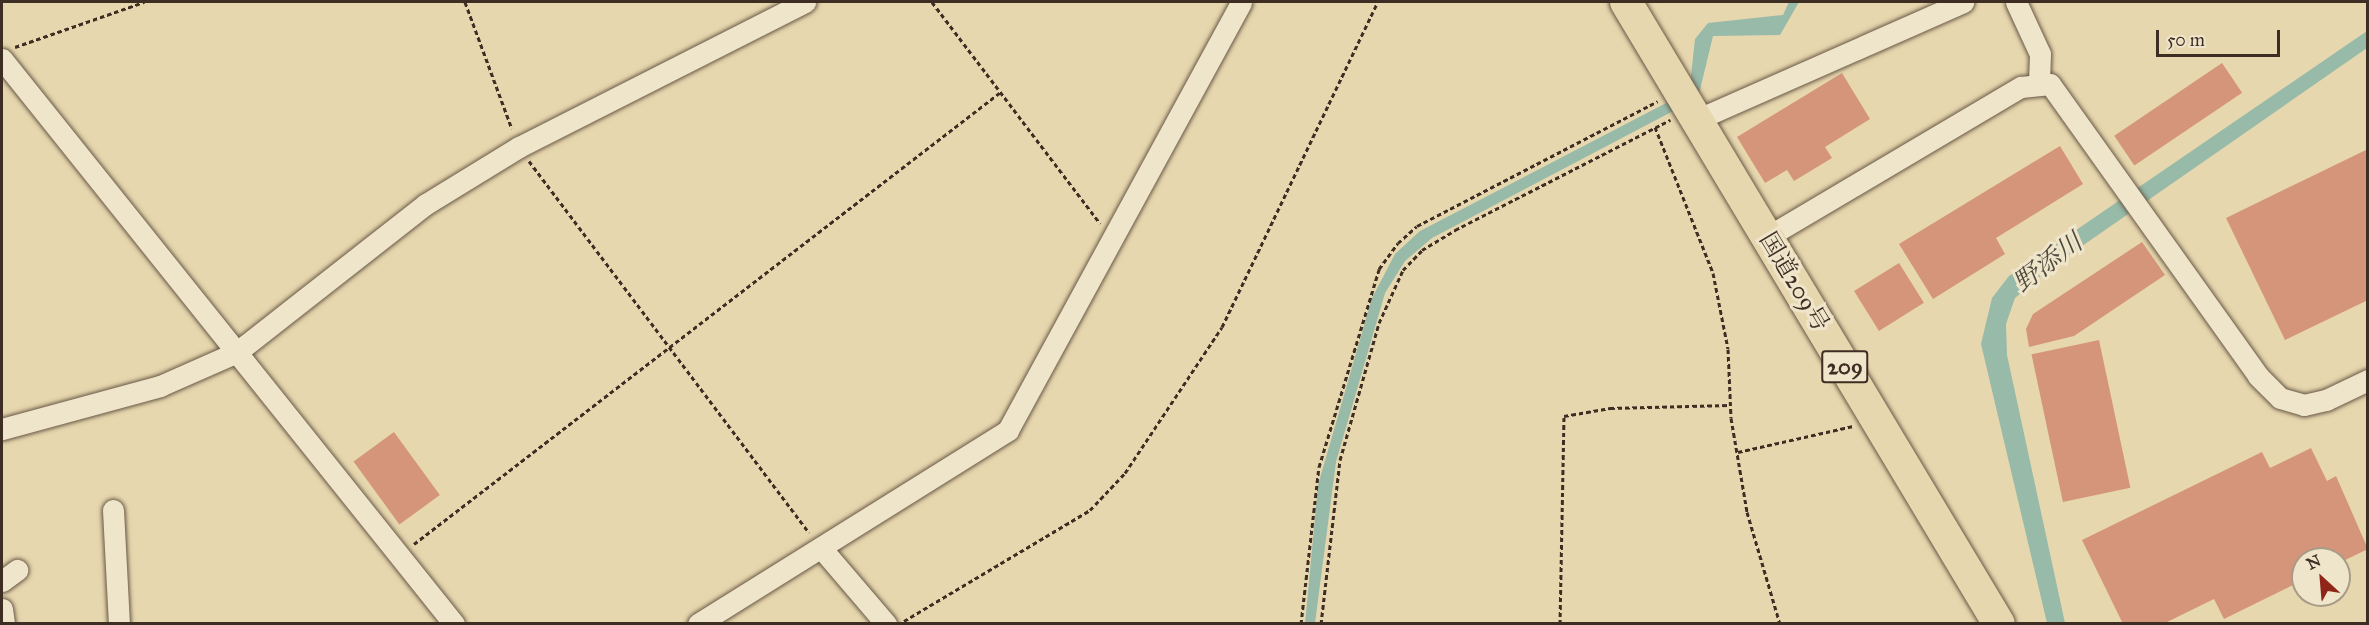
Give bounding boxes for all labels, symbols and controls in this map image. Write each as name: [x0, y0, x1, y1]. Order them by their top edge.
scale bar: [2159, 18, 2284, 56]
text: 50 m: [2167, 29, 2205, 51]
street label: 国道209号: [1753, 227, 1835, 337]
water label: 野添川: [2007, 227, 2089, 299]
road number: 209: [1821, 348, 1869, 386]
north arrow: [2291, 547, 2351, 607]
text: N: [2303, 551, 2324, 574]

